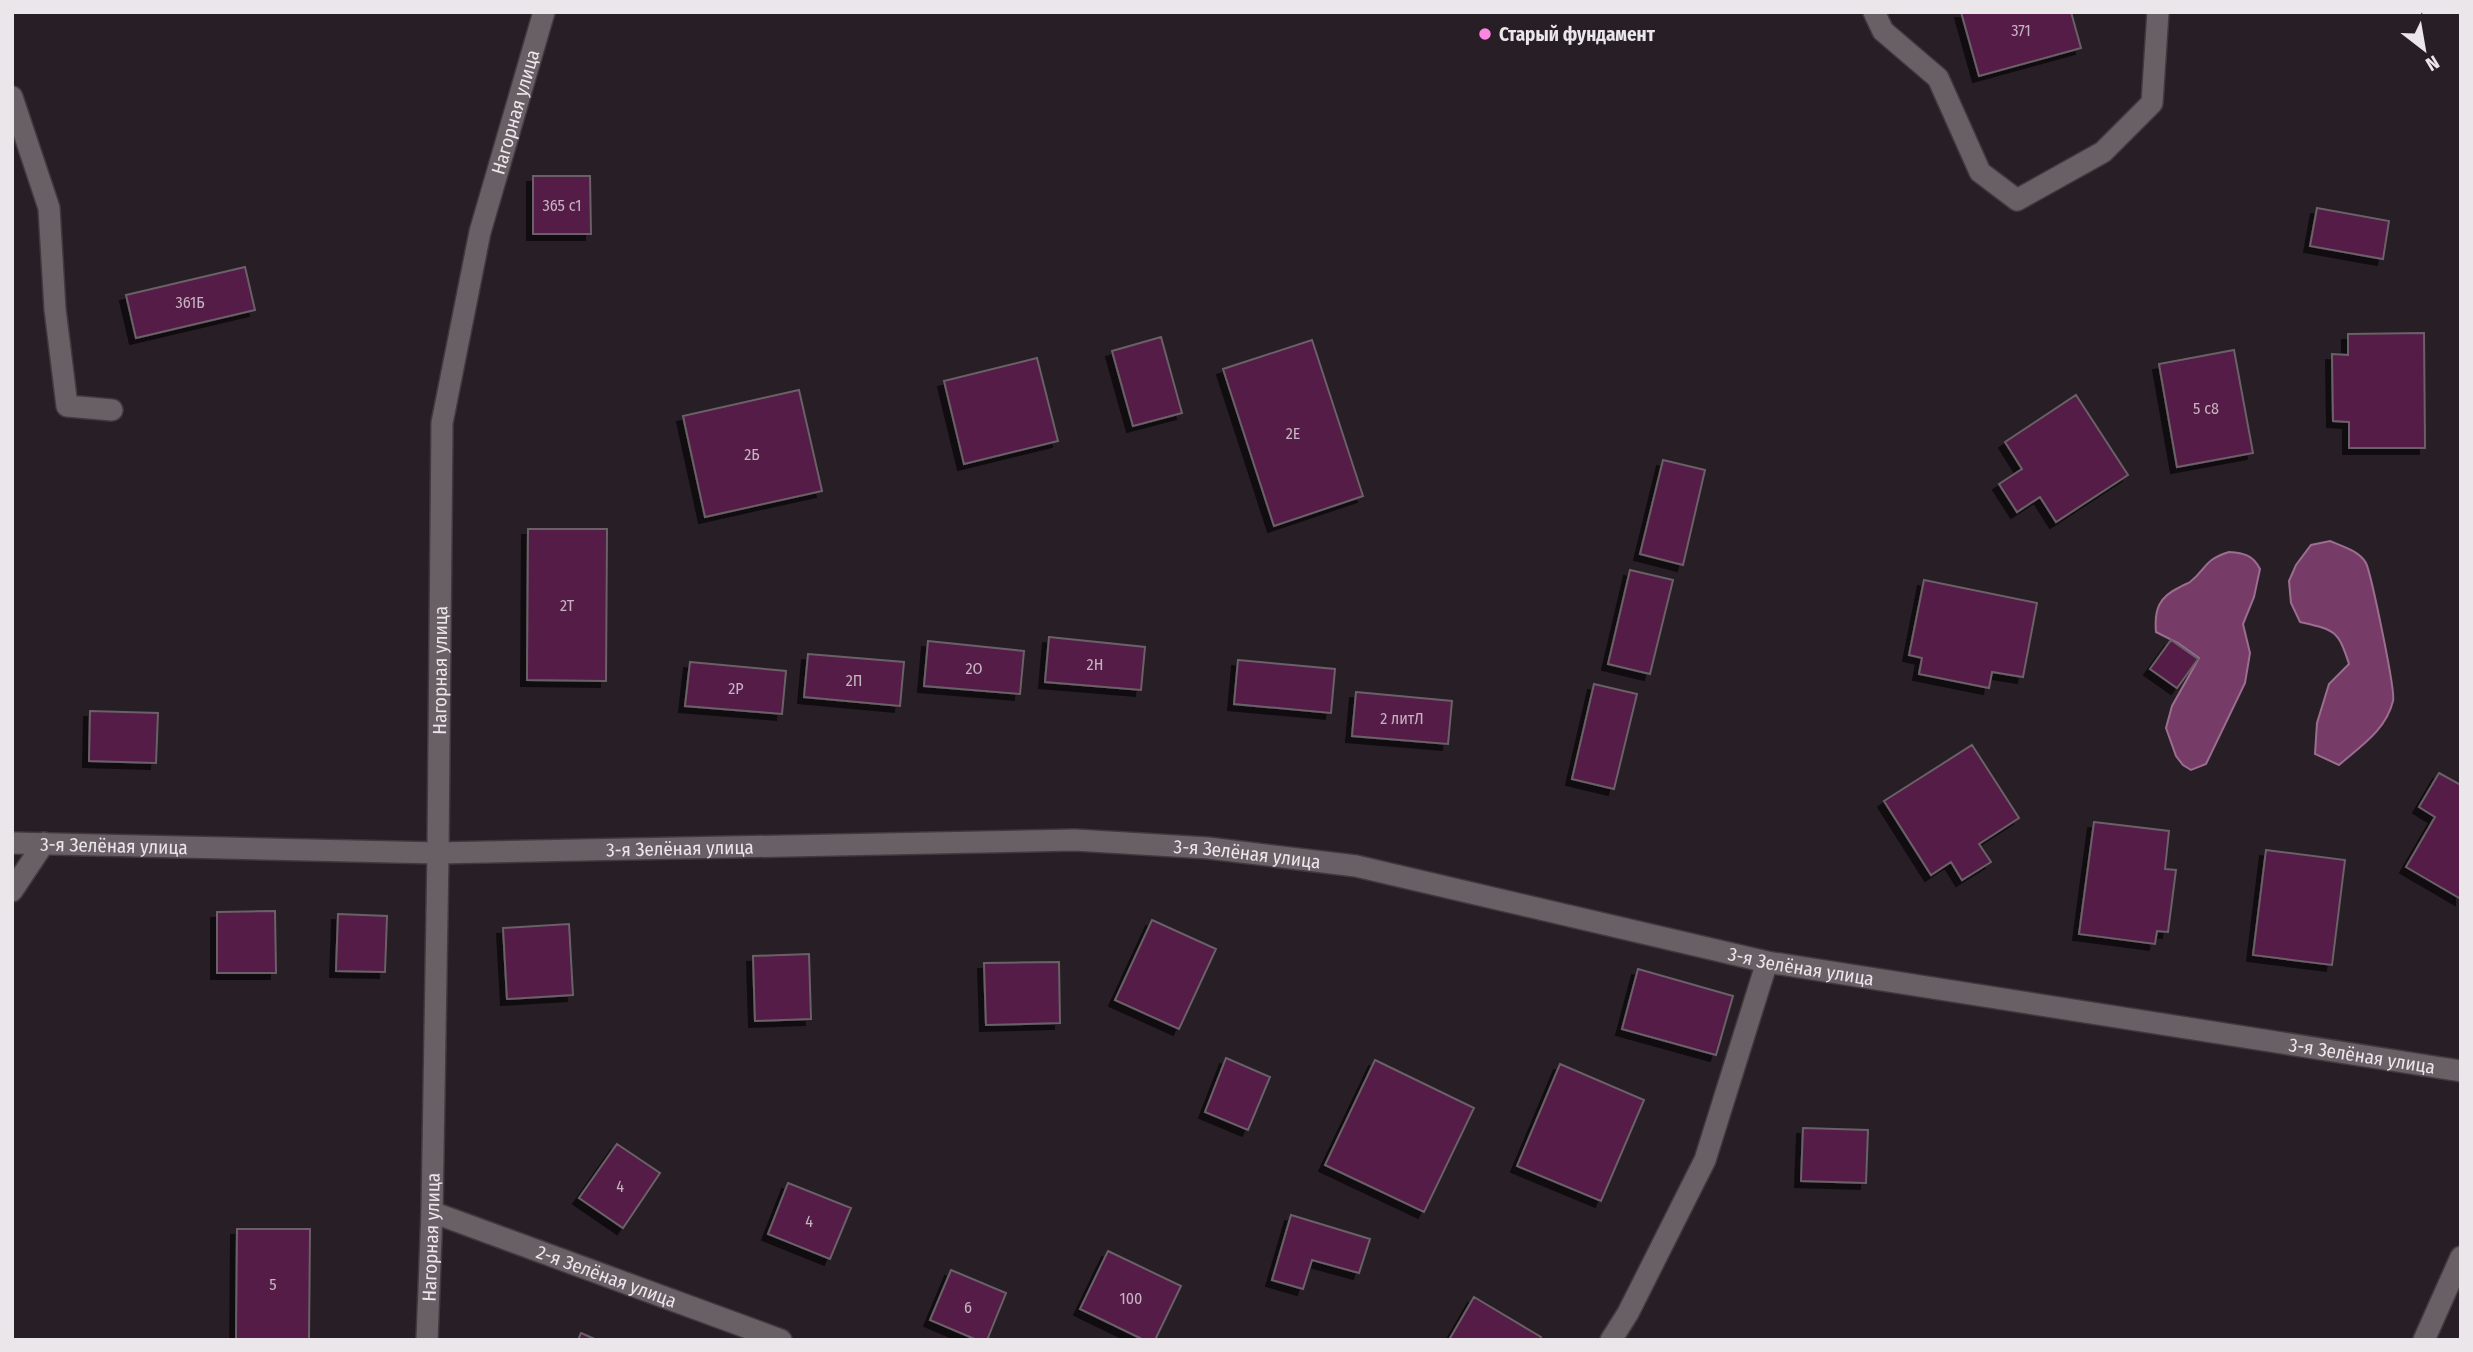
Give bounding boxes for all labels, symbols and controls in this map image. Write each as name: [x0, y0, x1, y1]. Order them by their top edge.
north arrow: [2389, 14, 2459, 84]
house number: 371: [2011, 21, 2031, 40]
place label: Старый фундамент: [1499, 23, 1656, 46]
marker: Старый фундамент: [1477, 26, 1493, 42]
street label: Нагорная улица: [486, 47, 544, 177]
text: N: [2422, 50, 2443, 76]
house number: 365 с1: [542, 196, 582, 215]
house number: 361Б: [175, 293, 205, 312]
house number: 5 с8: [2193, 399, 2219, 418]
house number: 2Е: [1286, 424, 1300, 443]
house number: 2Б: [744, 445, 760, 464]
house number: 2Т: [560, 596, 575, 615]
street label: Нагорная улица: [428, 606, 452, 735]
house number: 2Н: [1087, 655, 1103, 674]
house number: 2О: [966, 659, 982, 678]
house number: 2П: [846, 671, 862, 690]
house number: 2Р: [728, 679, 744, 698]
house number: 2 литЛ: [1380, 709, 1424, 728]
street label: 3-я Зелёная улица: [40, 832, 188, 859]
street label: 3-я Зелёная улица: [1173, 834, 1322, 873]
street label: 3-я Зелёная улица: [606, 835, 754, 861]
street label: 3-я Зелёная улица: [1726, 942, 1876, 990]
street label: 3-я Зелёная улица: [2287, 1033, 2437, 1078]
street label: Нагорная улица: [417, 1173, 444, 1302]
house number: 4: [616, 1177, 624, 1196]
house number: 4: [805, 1212, 813, 1231]
street label: 2-я Зелёная улица: [533, 1240, 680, 1312]
house number: 5: [269, 1275, 277, 1294]
house number: 100: [1120, 1289, 1142, 1308]
house number: 6: [964, 1298, 972, 1317]

